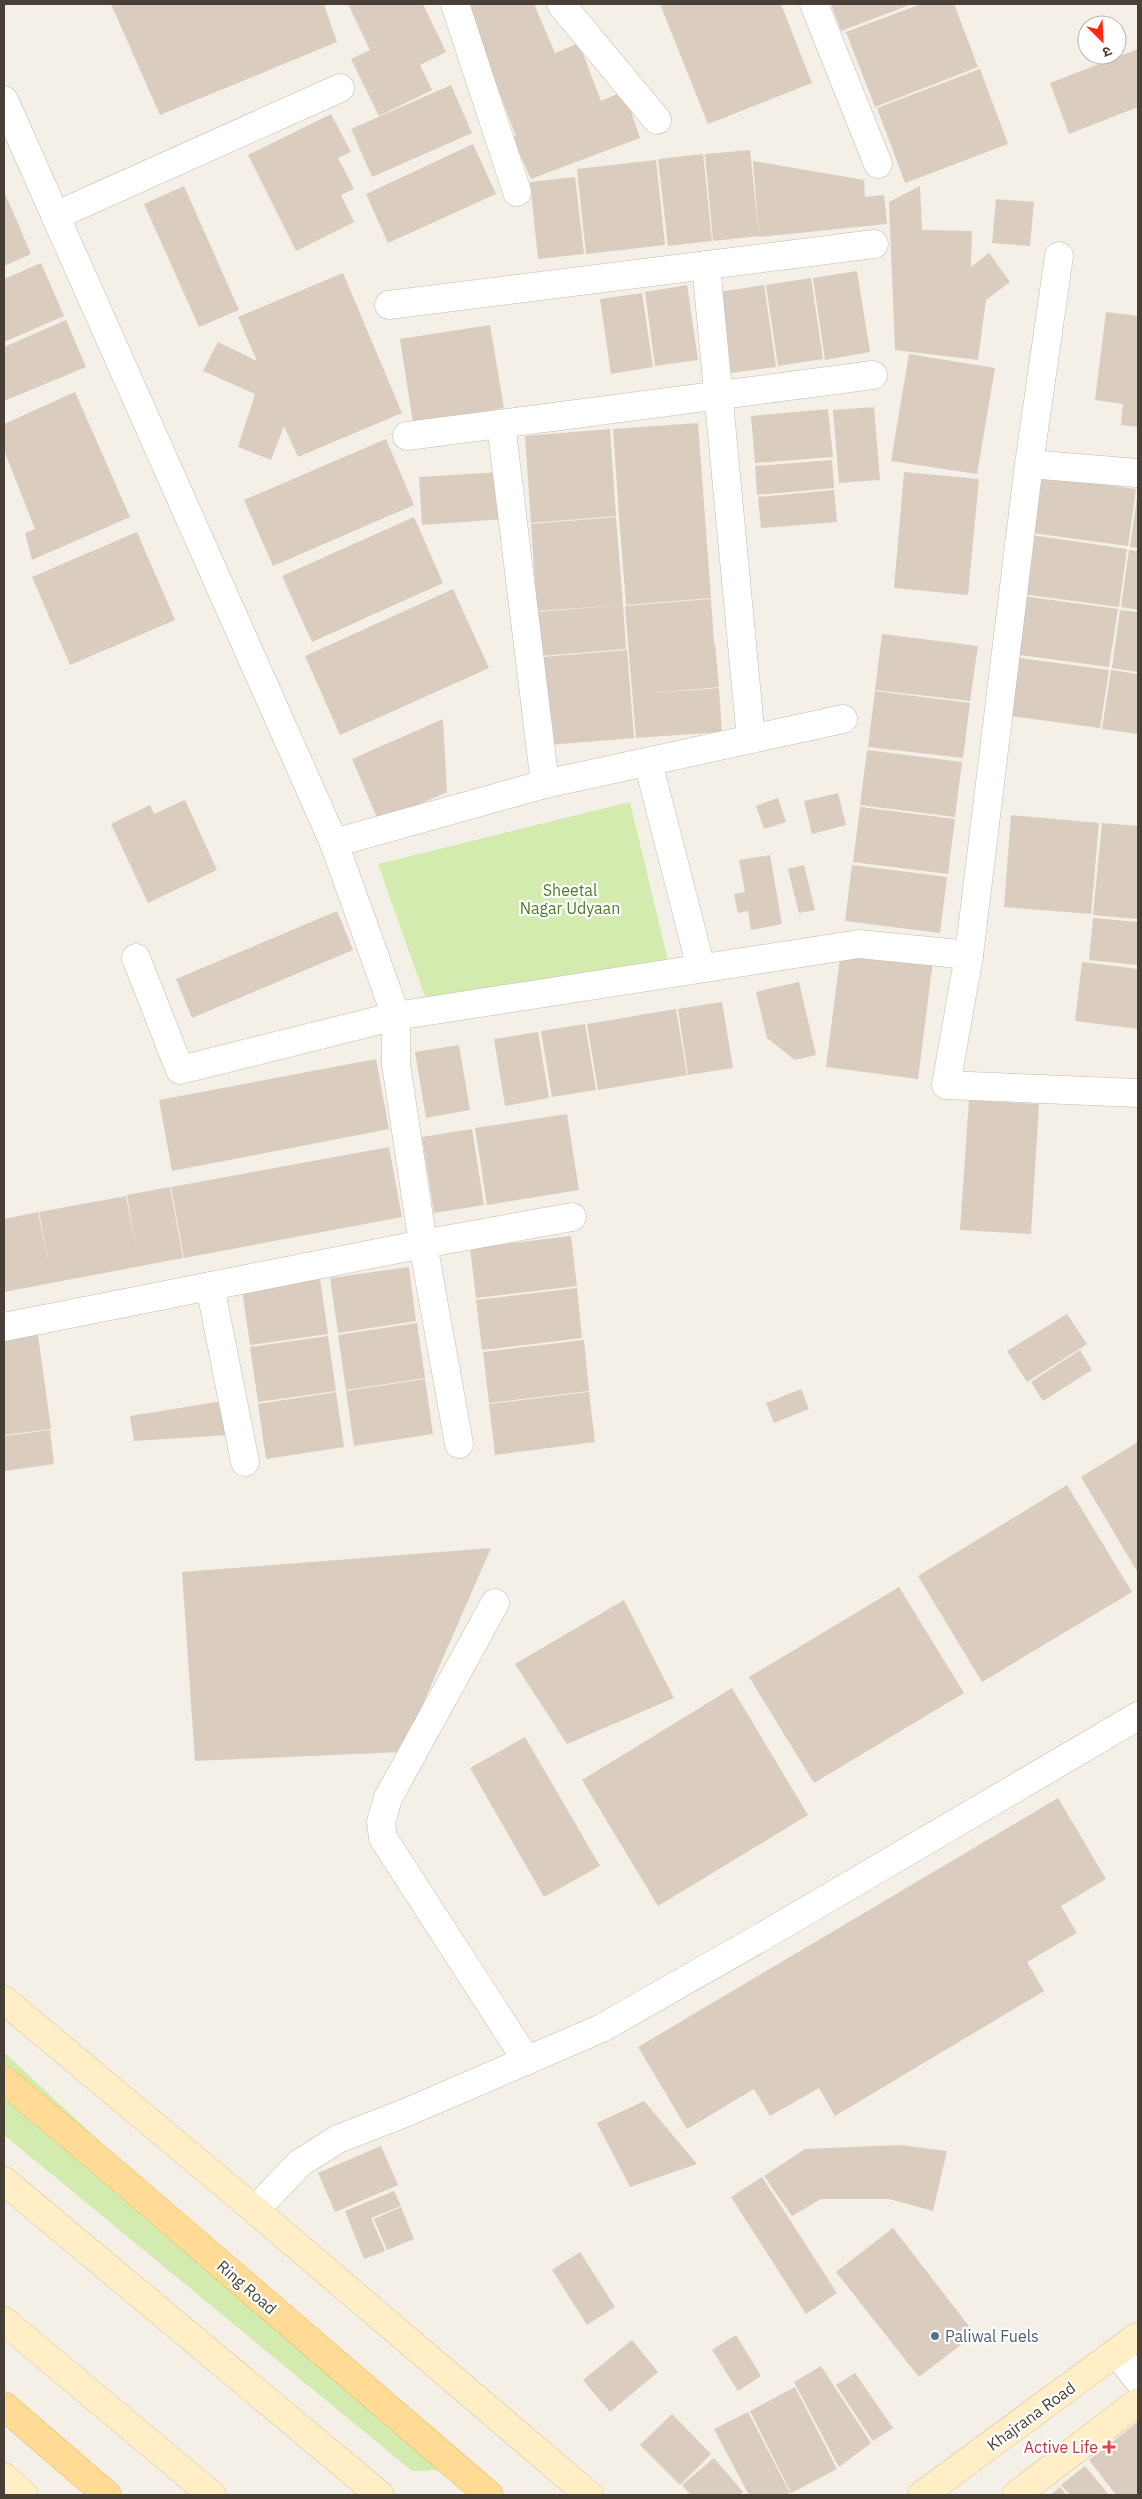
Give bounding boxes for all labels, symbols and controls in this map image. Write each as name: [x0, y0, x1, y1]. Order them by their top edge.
north arrow: [1077, 15, 1127, 65]
text: उ: [1099, 42, 1115, 62]
park label: Sheetal Nagar Udyaan: [520, 880, 620, 918]
street label: Ring Road: [213, 2256, 281, 2318]
place label: Paliwal Fuels: [945, 2326, 1039, 2346]
marker: Paliwal Fuels: [929, 2330, 941, 2342]
street label: Khajrana Road: [983, 2377, 1079, 2455]
place label: Active Life: [1024, 2437, 1098, 2457]
marker: Active Life: [1102, 2440, 1116, 2454]

